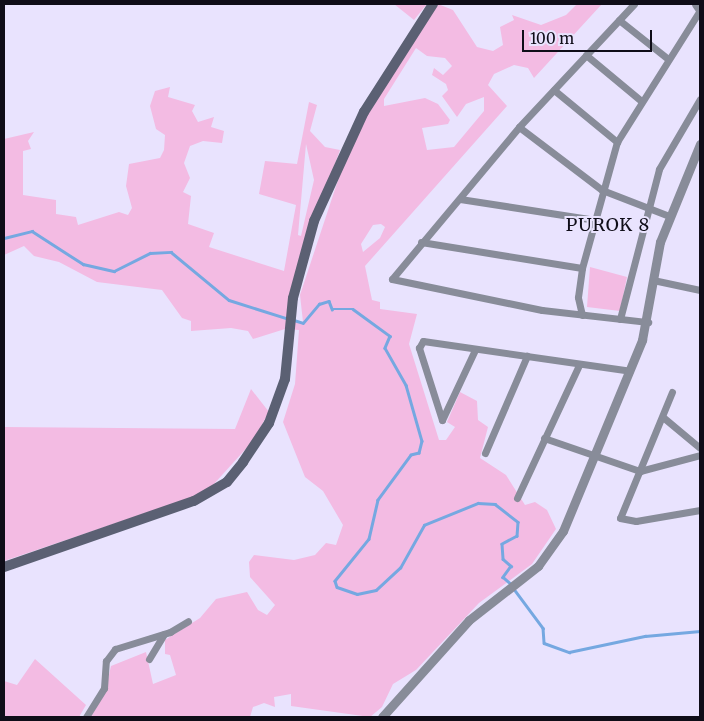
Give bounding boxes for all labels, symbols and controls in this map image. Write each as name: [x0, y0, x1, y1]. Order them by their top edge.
scale bar: [524, 20, 654, 52]
text: 100 m: [530, 29, 574, 48]
district label: PUROK 8: [565, 214, 651, 236]

